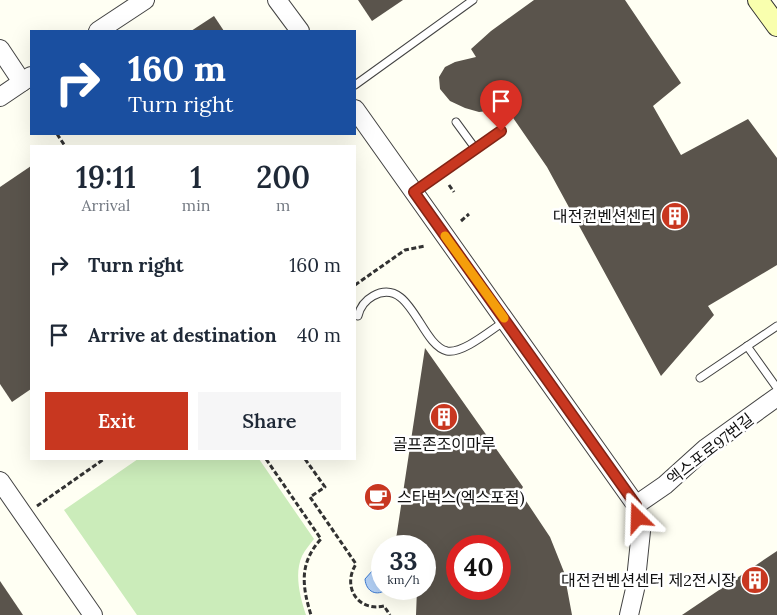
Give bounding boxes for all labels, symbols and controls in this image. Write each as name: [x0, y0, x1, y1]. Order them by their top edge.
text: 160 m: [128, 46, 226, 91]
icon: right: [45, 50, 110, 115]
pin: [480, 80, 522, 131]
icon: arrive: [487, 87, 515, 115]
text: Turn right: [128, 90, 233, 118]
text: 19:11: [76, 158, 136, 196]
text: 1: [190, 158, 202, 196]
text: 200: [256, 158, 310, 196]
text: Arrival: [81, 195, 130, 215]
text: min: [182, 195, 210, 215]
text: m: [276, 195, 290, 215]
building icon: 대전컨벤션센터: [660, 201, 690, 231]
place label: 대전컨벤션센터: [553, 206, 656, 226]
icon: right: [45, 251, 73, 279]
text: Turn right: [88, 253, 184, 277]
text: 160 m: [289, 253, 341, 277]
icon: arrive: [45, 321, 73, 349]
text: Arrive at destination: [88, 323, 277, 347]
text: 40 m: [297, 323, 341, 347]
button: Exit: [45, 392, 188, 450]
button: Share: [198, 392, 341, 450]
building icon: 골프존조이마루: [429, 402, 459, 432]
street label: 엑스포로97번길: [663, 409, 757, 489]
place label: 골프존조이마루: [392, 434, 496, 454]
cafe icon: 스타벅스(엑스포점): [363, 482, 393, 512]
place label: 스타벅스(엑스포점): [397, 487, 525, 508]
position arrow: [611, 491, 663, 543]
speed limit sign: 40: [446, 535, 511, 600]
text: 33: [389, 545, 418, 577]
building icon: 대전컨벤션센터 제2전시장: [740, 565, 770, 595]
place label: 대전컨벤션센터 제2전시장: [561, 570, 736, 590]
text: km/h: [387, 572, 420, 587]

